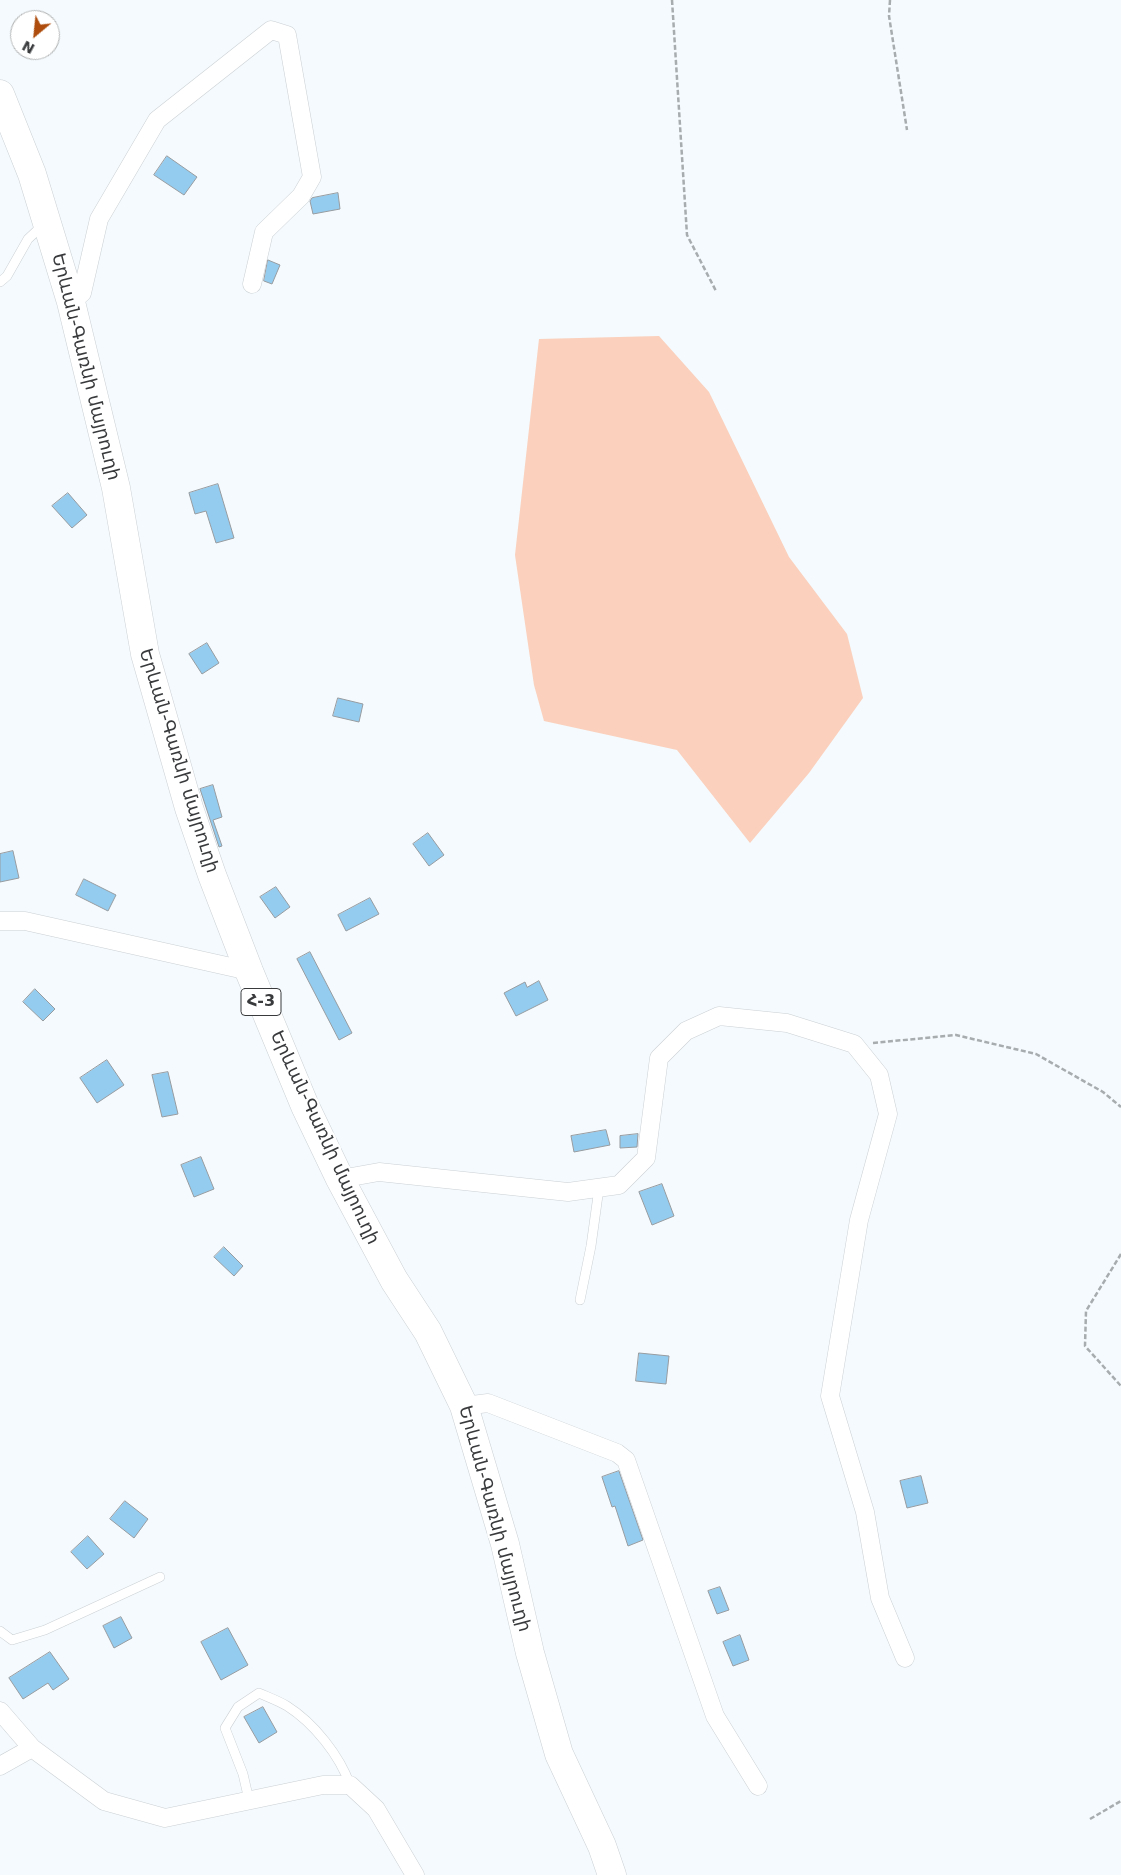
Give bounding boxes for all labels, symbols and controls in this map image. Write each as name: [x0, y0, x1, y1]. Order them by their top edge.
north arrow: [10, 10, 60, 60]
text: N: [19, 38, 37, 57]
street label: Երևան-Գառնի մայրուղի: [46, 251, 124, 483]
street label: Երևան-Գառնի մայրուղի: [134, 646, 222, 876]
road number: Հ-3: [241, 989, 281, 1016]
street label: Երևան-Գառնի մայրուղի: [265, 1028, 383, 1248]
street label: Երևան-Գառնի մայրուղի: [453, 1404, 535, 1634]

